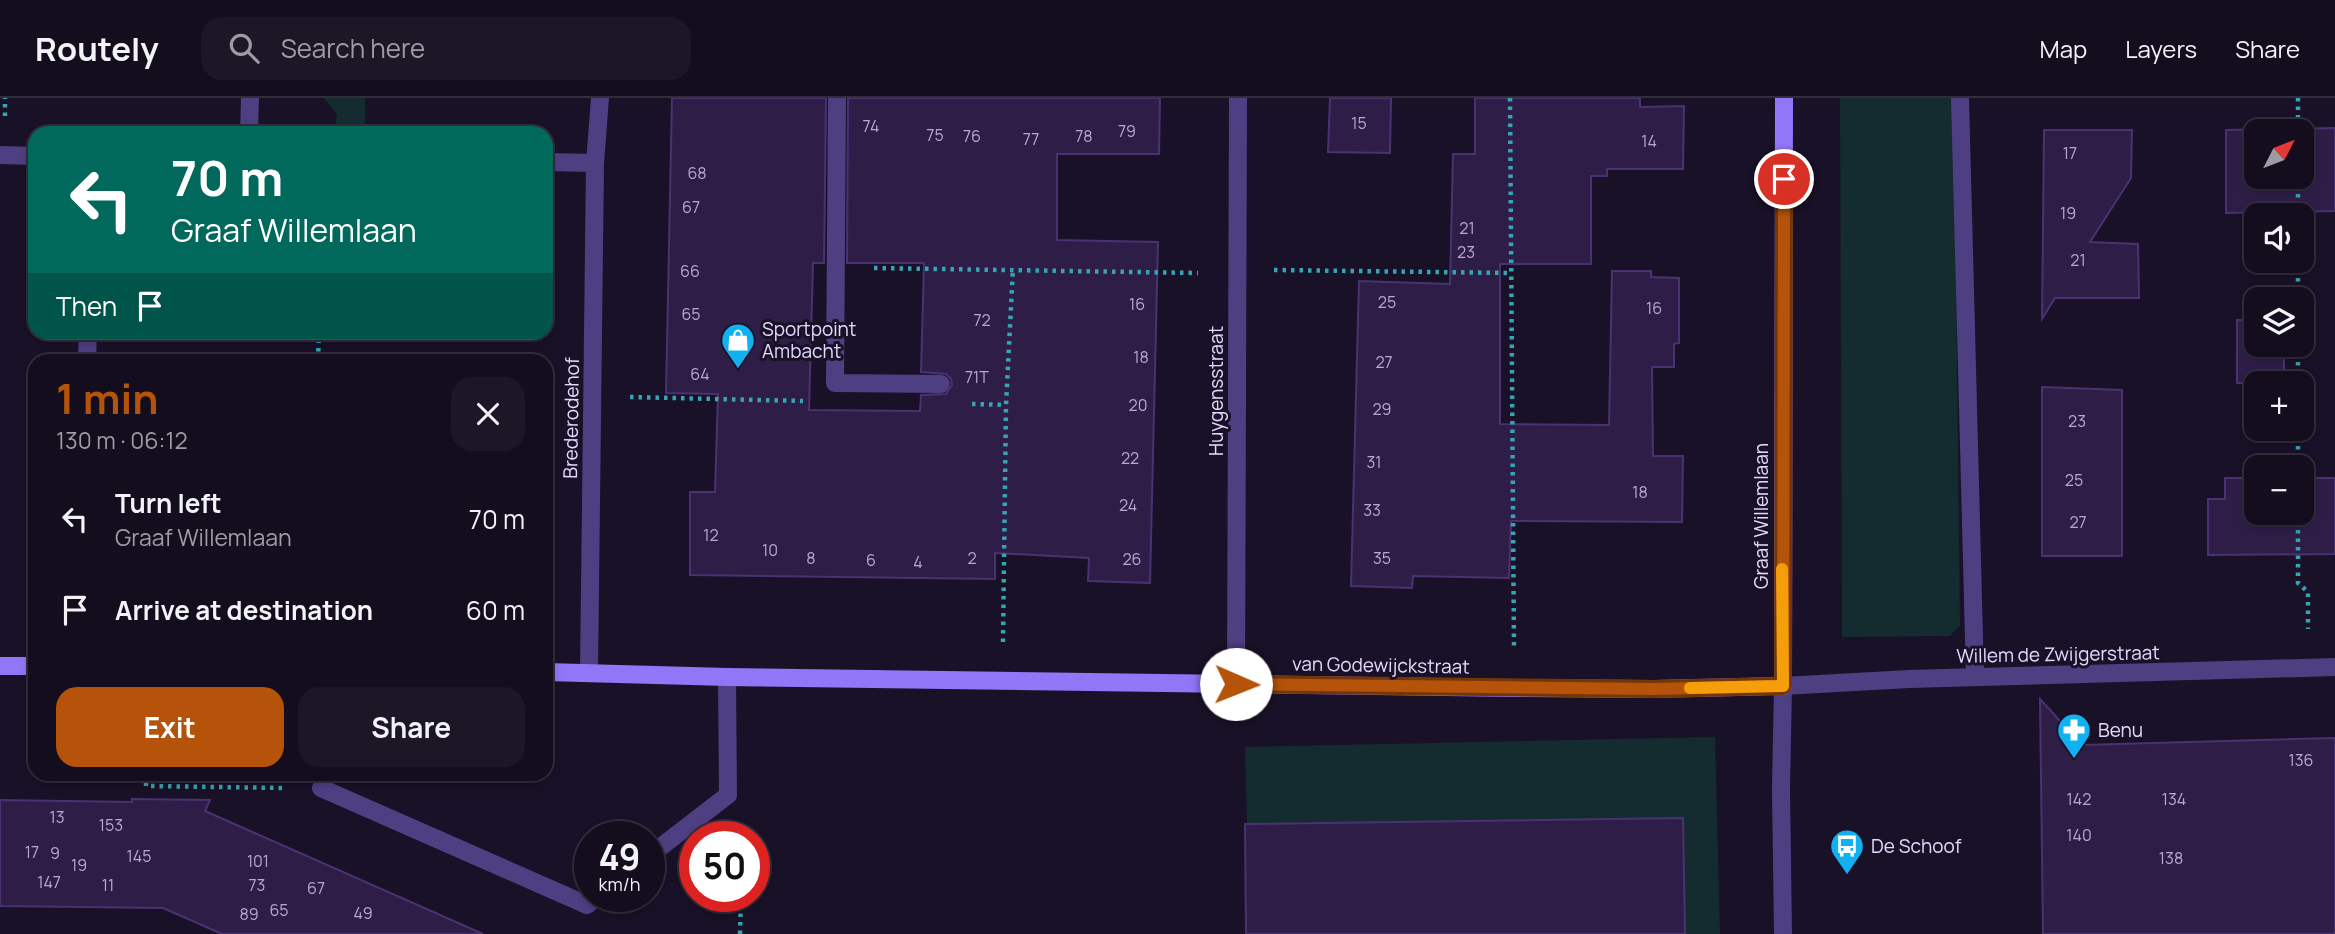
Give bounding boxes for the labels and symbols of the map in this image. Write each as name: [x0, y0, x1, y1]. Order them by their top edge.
house number: 15: [1351, 112, 1367, 134]
house number: 74: [863, 115, 879, 137]
north arrow: [2244, 119, 2314, 189]
house number: 79: [1118, 120, 1136, 142]
house number: 75: [926, 124, 944, 146]
house number: 76: [963, 125, 981, 147]
house number: 78: [1075, 125, 1093, 147]
house number: 77: [1023, 128, 1039, 150]
house number: 14: [1641, 130, 1657, 152]
house number: 17: [2063, 142, 2077, 164]
pin: [1754, 149, 1814, 209]
house number: 68: [687, 162, 707, 184]
house number: 67: [682, 196, 700, 218]
house number: 19: [2060, 202, 2076, 224]
house number: 21: [1459, 217, 1475, 239]
house number: 23: [1457, 241, 1475, 263]
house number: 21: [2070, 249, 2086, 271]
house number: 66: [680, 260, 700, 282]
house number: 25: [1378, 291, 1396, 313]
house number: 16: [1129, 293, 1145, 315]
house number: 16: [1646, 297, 1662, 319]
house number: 65: [681, 303, 701, 325]
house number: 72: [973, 309, 991, 331]
place label: Sportpoint Ambacht: [762, 316, 856, 364]
shop icon: Sportpoint Ambacht: [719, 321, 757, 370]
street label: Huygensstraat: [1203, 326, 1229, 456]
house number: 18: [1133, 346, 1149, 368]
house number: 27: [1375, 351, 1393, 373]
street label: Brederodehof: [557, 357, 585, 479]
house number: 64: [690, 363, 710, 385]
house number: 71T: [965, 366, 989, 388]
house number: 20: [1129, 394, 1147, 416]
house number: 29: [1372, 398, 1392, 420]
house number: 23: [2068, 410, 2086, 432]
street label: Graaf Willemlaan: [1748, 443, 1774, 589]
house number: 22: [1121, 447, 1139, 469]
house number: 31: [1366, 451, 1382, 473]
house number: 25: [2065, 469, 2083, 491]
house number: 18: [1632, 481, 1648, 503]
house number: 24: [1119, 494, 1137, 516]
house number: 33: [1363, 499, 1381, 521]
house number: 27: [2069, 511, 2087, 533]
house number: 12: [703, 524, 719, 546]
house number: 10: [762, 539, 778, 561]
house number: 8: [806, 547, 816, 569]
house number: 2: [967, 547, 977, 569]
house number: 35: [1373, 547, 1391, 569]
house number: 26: [1122, 548, 1142, 570]
house number: 6: [866, 549, 876, 571]
house number: 4: [913, 551, 923, 573]
street label: Willem de Zwijgerstraat: [1956, 639, 2160, 669]
position arrow: [1199, 647, 1273, 721]
street label: van Godewijckstraat: [1292, 650, 1470, 680]
pharmacy icon: Benu: [2055, 711, 2093, 760]
place label: Benu: [2098, 717, 2143, 743]
house number: 136: [2288, 749, 2314, 771]
house number: 142: [2067, 788, 2091, 810]
house number: 134: [2162, 788, 2186, 810]
house number: 13: [49, 806, 65, 828]
house number: 153: [99, 814, 123, 836]
speed limit sign: 50: [679, 821, 770, 912]
house number: 140: [2066, 824, 2092, 846]
bus stop icon: De Schoof: [1828, 827, 1866, 876]
place label: De Schoof: [1871, 833, 1962, 859]
house number: 17: [25, 841, 39, 863]
house number: 9: [50, 842, 60, 864]
house number: 145: [127, 845, 151, 867]
house number: 138: [2159, 847, 2183, 869]
house number: 101: [247, 850, 269, 872]
house number: 19: [71, 854, 87, 876]
house number: 147: [37, 871, 61, 893]
house number: 11: [102, 874, 114, 896]
house number: 73: [249, 874, 265, 896]
house number: 67: [307, 877, 325, 899]
house number: 65: [269, 899, 289, 921]
house number: 49: [353, 902, 373, 924]
house number: 89: [239, 903, 259, 925]

